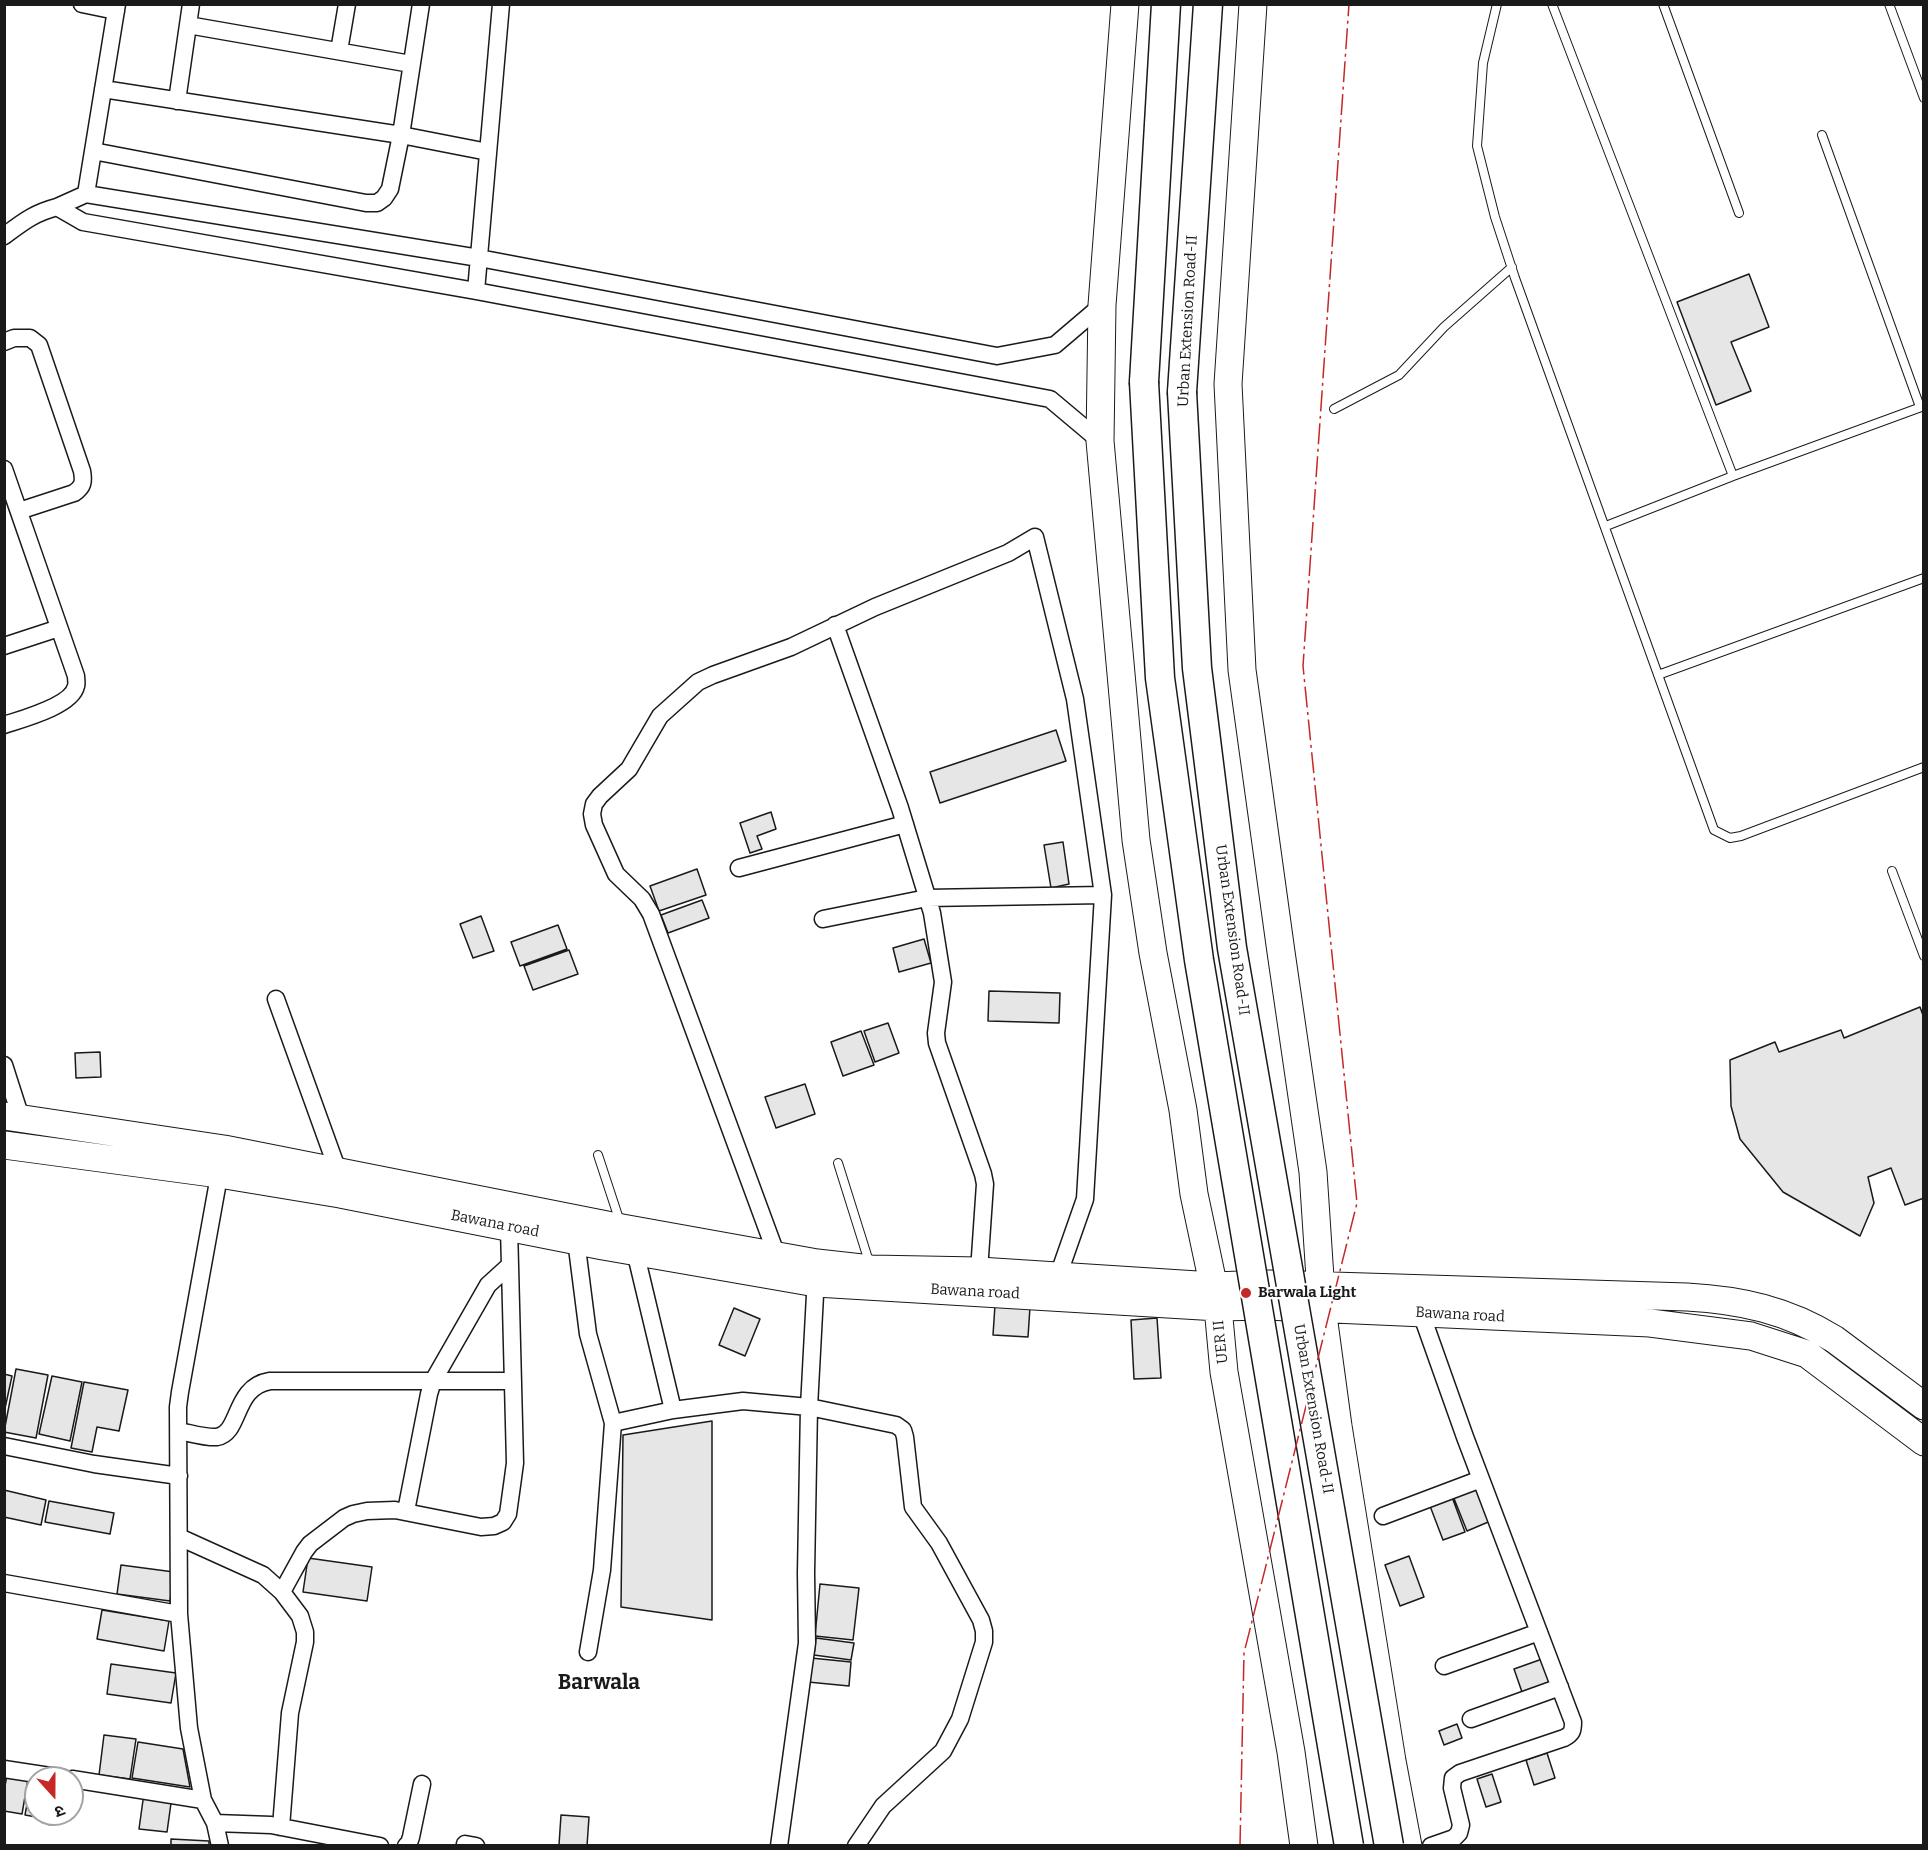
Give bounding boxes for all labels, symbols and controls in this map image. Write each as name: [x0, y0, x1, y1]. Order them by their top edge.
street label: Urban Extension Road-II: [1175, 235, 1201, 407]
street label: Urban Extension Road-II: [1211, 843, 1253, 1017]
street label: Bawana road: [449, 1207, 541, 1241]
street label: Bawana road: [930, 1281, 1020, 1303]
place label: Barwala Light: [1258, 1284, 1356, 1302]
marker: Barwala Light: [1239, 1286, 1253, 1300]
street label: Bawana road: [1415, 1304, 1505, 1326]
street label: UER II: [1210, 1319, 1232, 1365]
street label: Urban Extension Road-II: [1289, 1323, 1337, 1495]
district label: Barwala: [558, 1670, 640, 1696]
north arrow: [24, 1766, 84, 1826]
text: उ: [52, 1801, 68, 1822]

